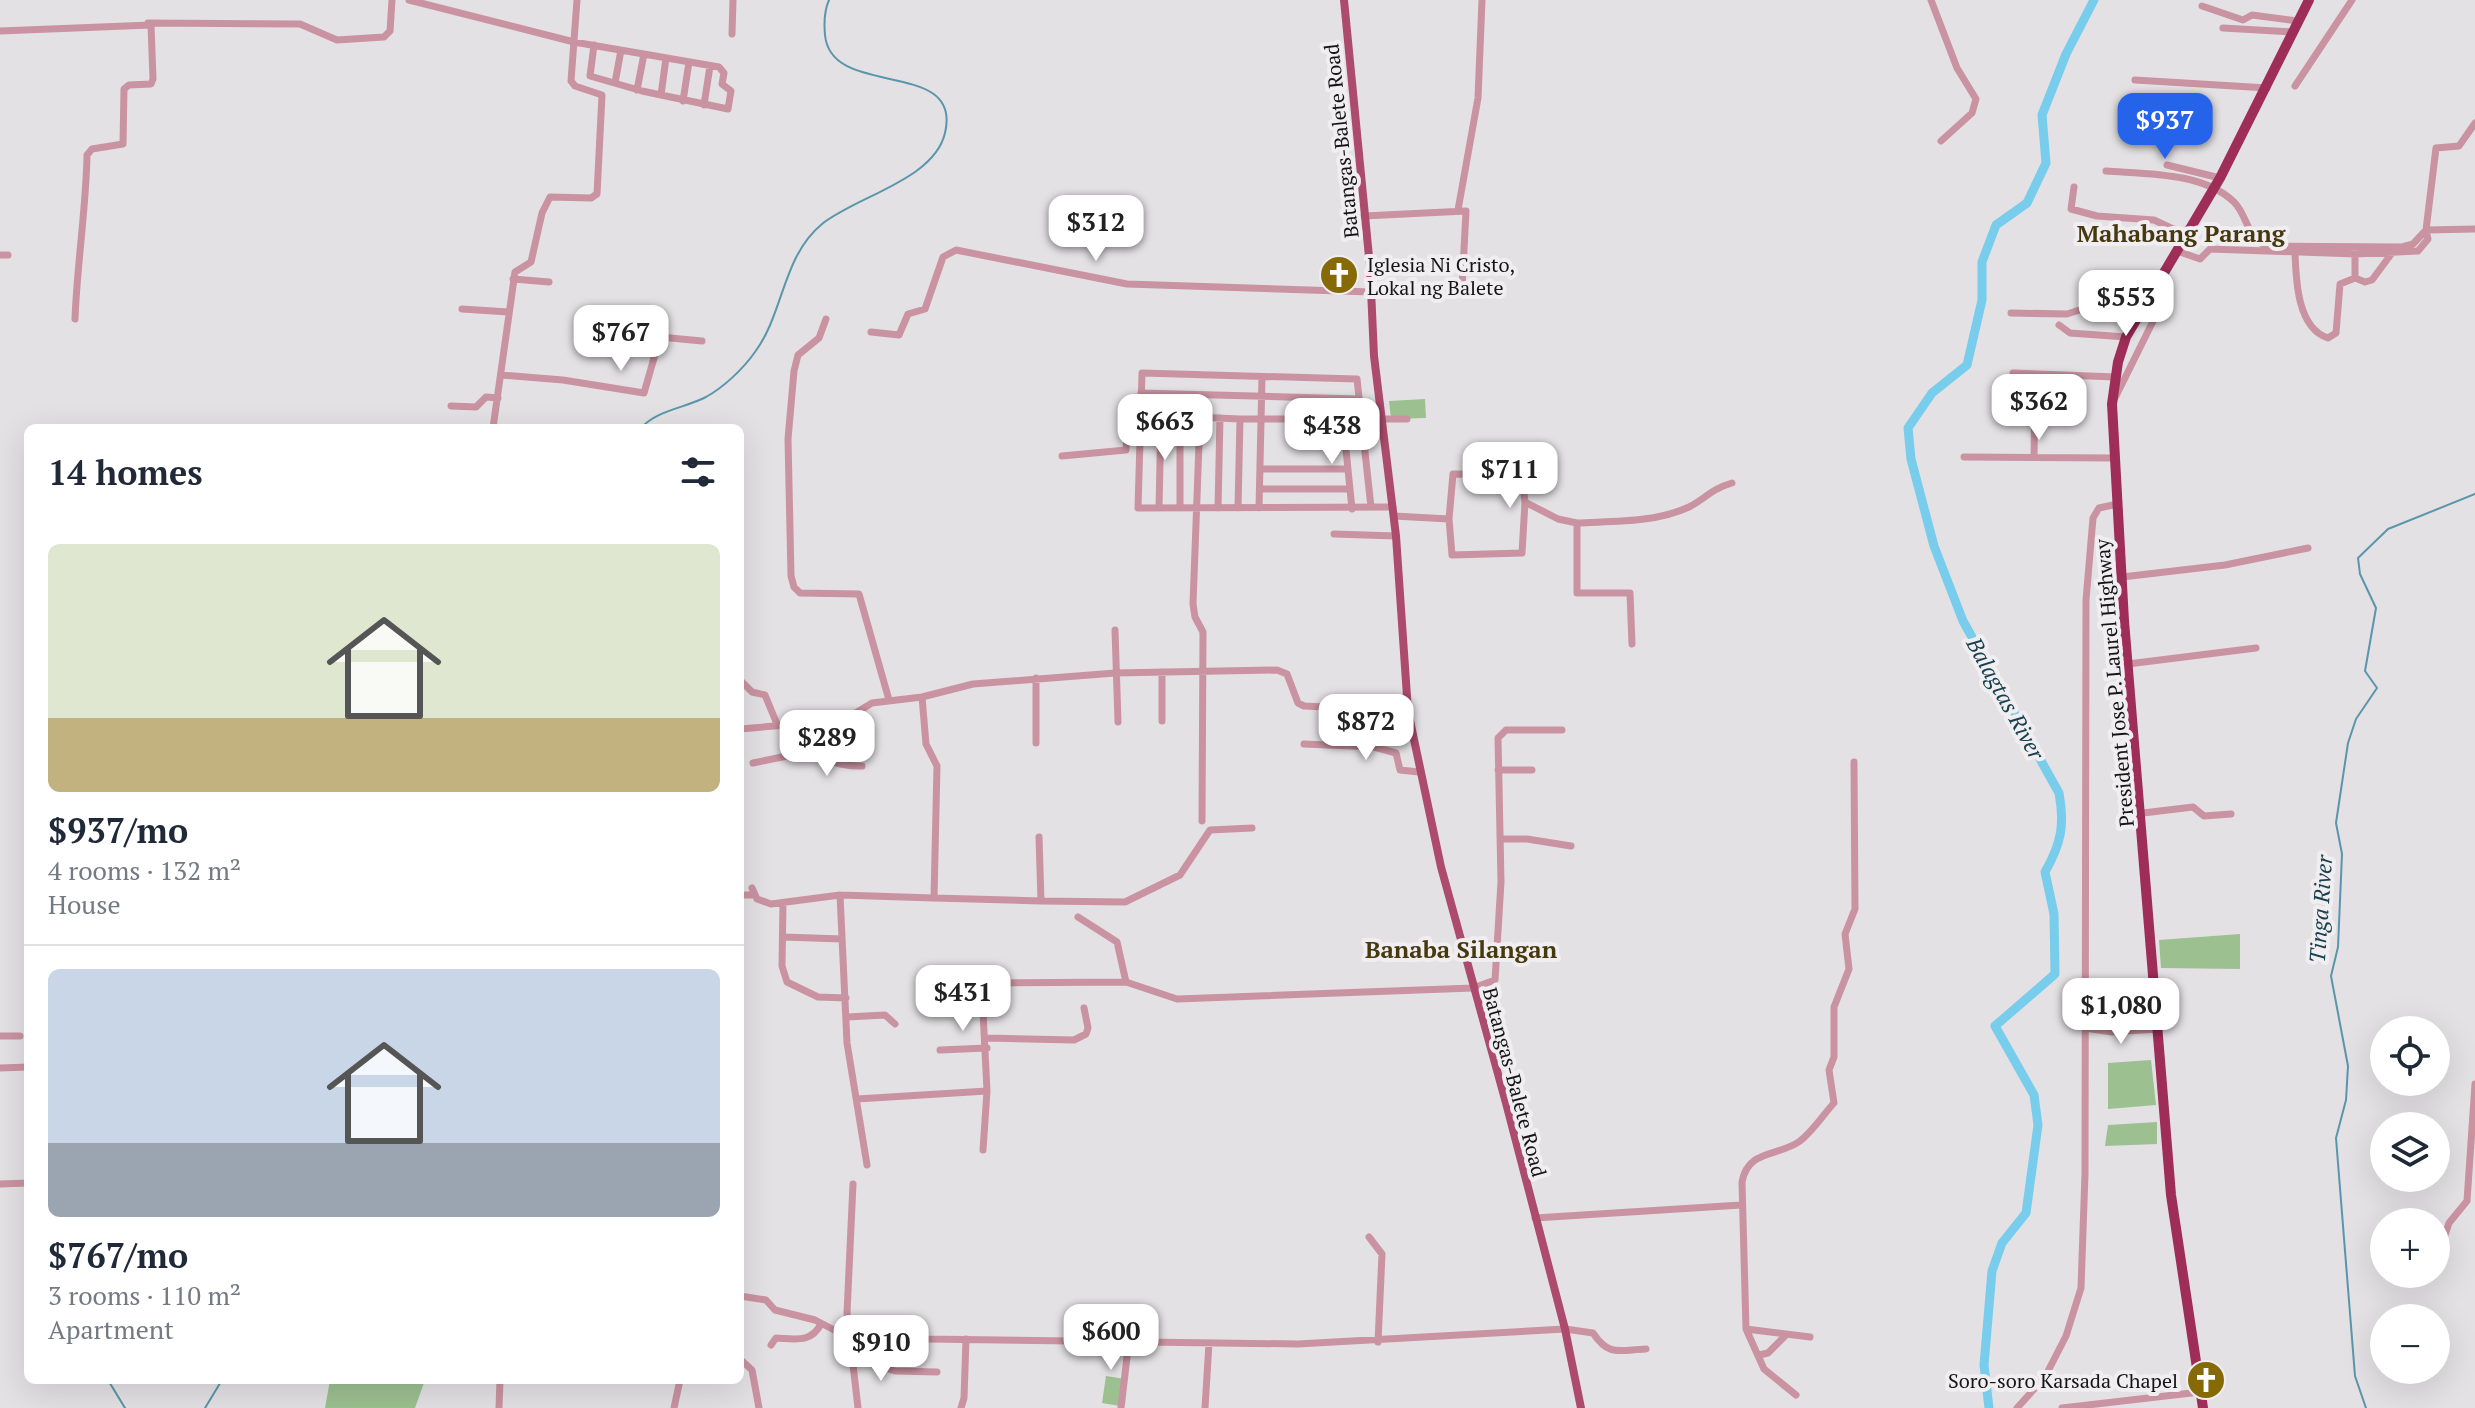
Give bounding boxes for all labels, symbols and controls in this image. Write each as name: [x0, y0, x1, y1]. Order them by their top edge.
street label: Batangas-Balete Road: [1317, 43, 1365, 239]
pin: $937: [2118, 93, 2212, 161]
text: $937: [2136, 102, 2194, 136]
pin: $312: [1049, 195, 1143, 263]
text: $312: [1067, 204, 1125, 238]
district label: Mahabang Parang: [2077, 217, 2286, 249]
place label: Iglesia Ni Cristo, Lokal ng Balete: [1367, 251, 1515, 301]
church icon: Iglesia Ni Cristo, Lokal ng Balete: [1318, 254, 1360, 296]
pin: $553: [2079, 270, 2173, 338]
text: $553: [2097, 279, 2155, 313]
pin: $767: [574, 305, 668, 373]
text: $767: [592, 314, 650, 348]
pin: $362: [1992, 374, 2086, 442]
text: $362: [2010, 383, 2068, 417]
pin: $663: [1118, 394, 1212, 462]
pin: $438: [1285, 398, 1379, 466]
text: $663: [1136, 403, 1194, 437]
text: $438: [1303, 407, 1361, 441]
pin: $711: [1463, 442, 1557, 510]
text: 14 homes: [48, 450, 203, 495]
icon: filters: [676, 450, 720, 494]
text: $711: [1481, 451, 1539, 485]
street label: President Jose P. Laurel Highway: [2088, 537, 2140, 828]
icon: home: [312, 596, 456, 740]
water label: Balagtas River: [1960, 631, 2052, 766]
pin: $872: [1319, 694, 1413, 762]
text: $872: [1337, 703, 1395, 737]
pin: $289: [780, 710, 874, 778]
text: $289: [798, 719, 856, 753]
text: $937/mo: [48, 808, 188, 853]
text: 4 rooms · 132 m²: [48, 853, 241, 887]
water label: Tinga River: [2302, 853, 2338, 964]
text: House: [48, 887, 121, 921]
district label: Banaba Silangan: [1365, 933, 1558, 965]
pin: $431: [916, 965, 1010, 1033]
text: $431: [934, 974, 992, 1008]
pin: $1,080: [2056, 978, 2186, 1046]
street label: Batangas-Balete Road: [1477, 984, 1553, 1180]
text: $1,080: [2080, 987, 2162, 1021]
map controls: [2370, 1016, 2450, 1384]
button: locate: [2370, 1016, 2450, 1096]
icon: home: [312, 1021, 456, 1165]
button: layers: [2370, 1112, 2450, 1192]
button: +: [2370, 1208, 2450, 1288]
text: $767/mo: [48, 1233, 188, 1278]
text: 3 rooms · 110 m²: [48, 1278, 241, 1312]
pin: $600: [1064, 1304, 1158, 1372]
button: −: [2370, 1304, 2450, 1384]
text: Apartment: [48, 1312, 174, 1346]
text: $600: [1082, 1313, 1140, 1347]
pin: $910: [834, 1315, 928, 1383]
text: $910: [852, 1324, 910, 1358]
church icon: Soro-soro Karsada Chapel: [2185, 1359, 2227, 1401]
place label: Soro-soro Karsada Chapel: [1948, 1367, 2178, 1394]

